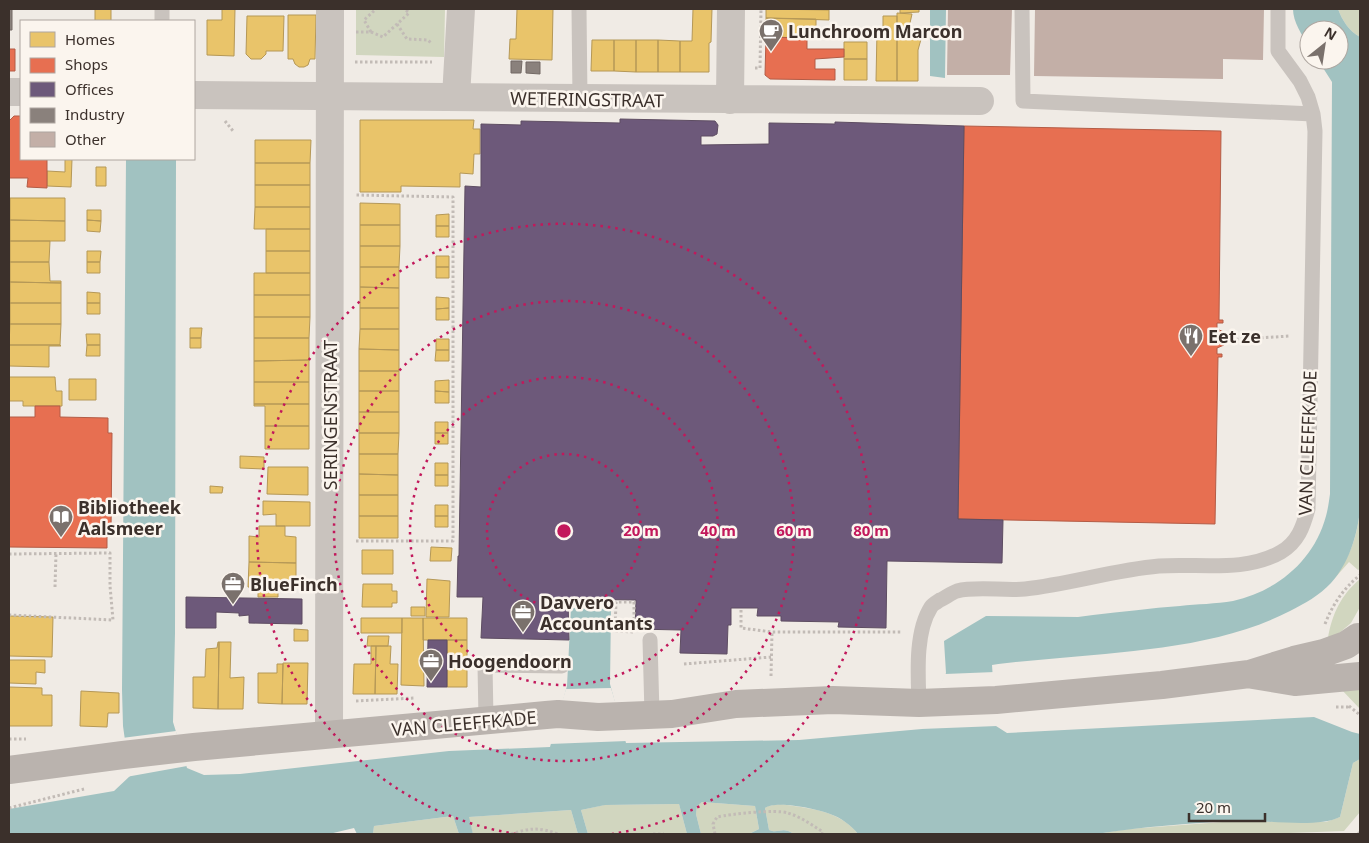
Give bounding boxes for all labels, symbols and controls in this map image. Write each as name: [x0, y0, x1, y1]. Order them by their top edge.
cafe icon: Lunchroom Marcon: [758, 18, 784, 52]
place label: Lunchroom Marcon: [788, 19, 963, 43]
legend: [20, 20, 195, 160]
north arrow: [1299, 20, 1349, 70]
text: N: [1321, 22, 1340, 44]
text: Homes: [65, 29, 115, 49]
text: Shops: [65, 54, 108, 74]
text: Offices: [65, 79, 114, 99]
street label: WETERINGSTRAAT: [510, 86, 664, 112]
text: Industry: [65, 104, 125, 124]
text: Other: [65, 129, 106, 149]
restaurant icon: Eet ze: [1178, 323, 1204, 357]
place label: Eet ze: [1208, 324, 1261, 348]
street label: SERINGENSTRAAT: [318, 340, 342, 490]
street label: VAN CLEEFFKADE: [1292, 370, 1322, 516]
place label: Bibliotheek Aalsmeer: [78, 495, 182, 540]
library icon: Bibliotheek Aalsmeer: [48, 504, 74, 538]
text: 20 m: [623, 520, 659, 540]
text: 40 m: [700, 520, 736, 540]
text: 60 m: [776, 520, 812, 540]
text: 80 m: [853, 520, 889, 540]
centre of rings: [555, 522, 573, 540]
office icon: BlueFinch: [220, 571, 246, 605]
place label: BlueFinch: [250, 572, 338, 596]
place label: Davvero Accountants: [540, 590, 653, 635]
office icon: Davvero Accountants: [510, 599, 536, 633]
office icon: Hoogendoorn: [418, 648, 444, 682]
place label: Hoogendoorn: [448, 649, 572, 673]
street label: VAN CLEEFFKADE: [391, 705, 537, 741]
scale bar: [1189, 790, 1265, 822]
text: 20 m: [1196, 797, 1231, 817]

